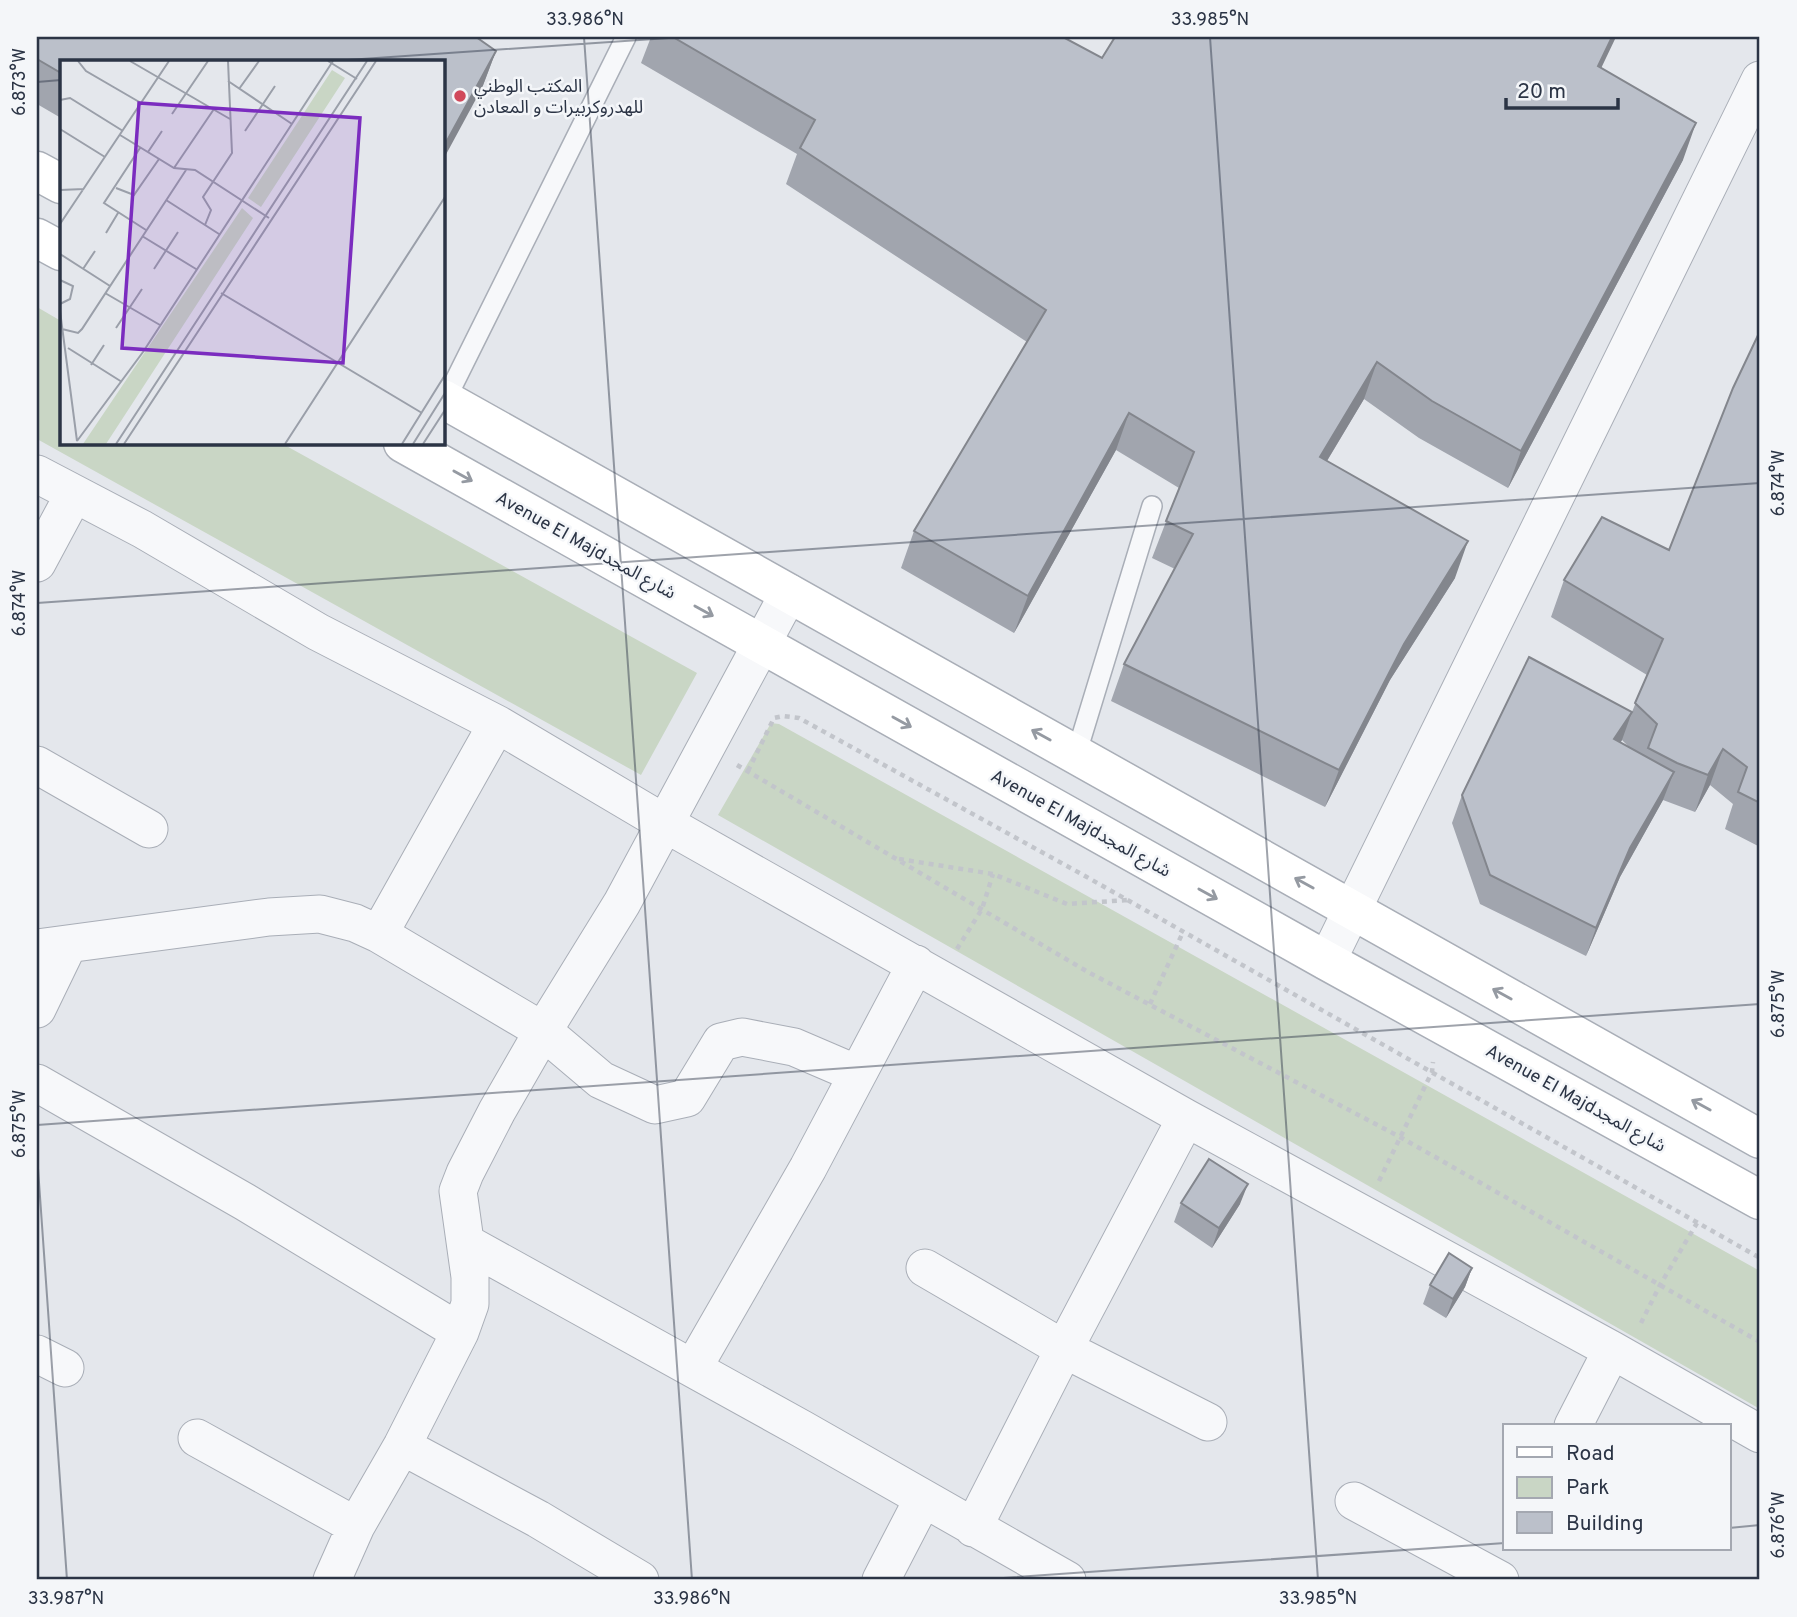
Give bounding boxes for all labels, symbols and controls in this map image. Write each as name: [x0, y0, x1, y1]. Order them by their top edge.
text: 33.986°N: [546, 9, 624, 32]
text: 33.985°N: [1171, 9, 1249, 32]
text: 6.873°W: [9, 48, 32, 116]
inset map: [60, 60, 444, 444]
scale bar: [1506, 66, 1618, 110]
place label: المكتب الوطني للهدروكربيرات و المعادن: [474, 76, 643, 120]
text: 20 m: [1517, 79, 1566, 106]
marker: المكتب الوطني للهدروكربيرات و المعادن: [452, 88, 468, 104]
text: 6.874°W: [1768, 450, 1791, 516]
one-way arrow: [452, 469, 472, 483]
street label: Avenue El Majdشارع المجد: [491, 487, 679, 606]
text: 6.874°W: [9, 570, 32, 636]
one-way arrow: [693, 604, 713, 618]
one-way arrow: [892, 715, 912, 729]
one-way arrow: [1032, 728, 1052, 742]
street label: Avenue El Majdشارع المجد: [986, 765, 1174, 884]
one-way arrow: [1294, 876, 1315, 889]
one-way arrow: [1197, 887, 1217, 901]
text: 6.875°W: [1768, 970, 1791, 1038]
one-way arrow: [1493, 987, 1513, 1001]
street label: Avenue El Majdشارع المجد: [1481, 1040, 1669, 1159]
text: 6.875°W: [9, 1090, 32, 1158]
one-way arrow: [1691, 1098, 1711, 1112]
legend: [1503, 1424, 1730, 1550]
text: Road: [1566, 1441, 1615, 1468]
text: Park: [1566, 1475, 1609, 1502]
text: 6.876°W: [1768, 1491, 1791, 1559]
text: Building: [1566, 1511, 1644, 1538]
text: 33.987°N: [28, 1588, 104, 1611]
text: 33.986°N: [653, 1588, 731, 1611]
text: 33.985°N: [1279, 1588, 1357, 1611]

